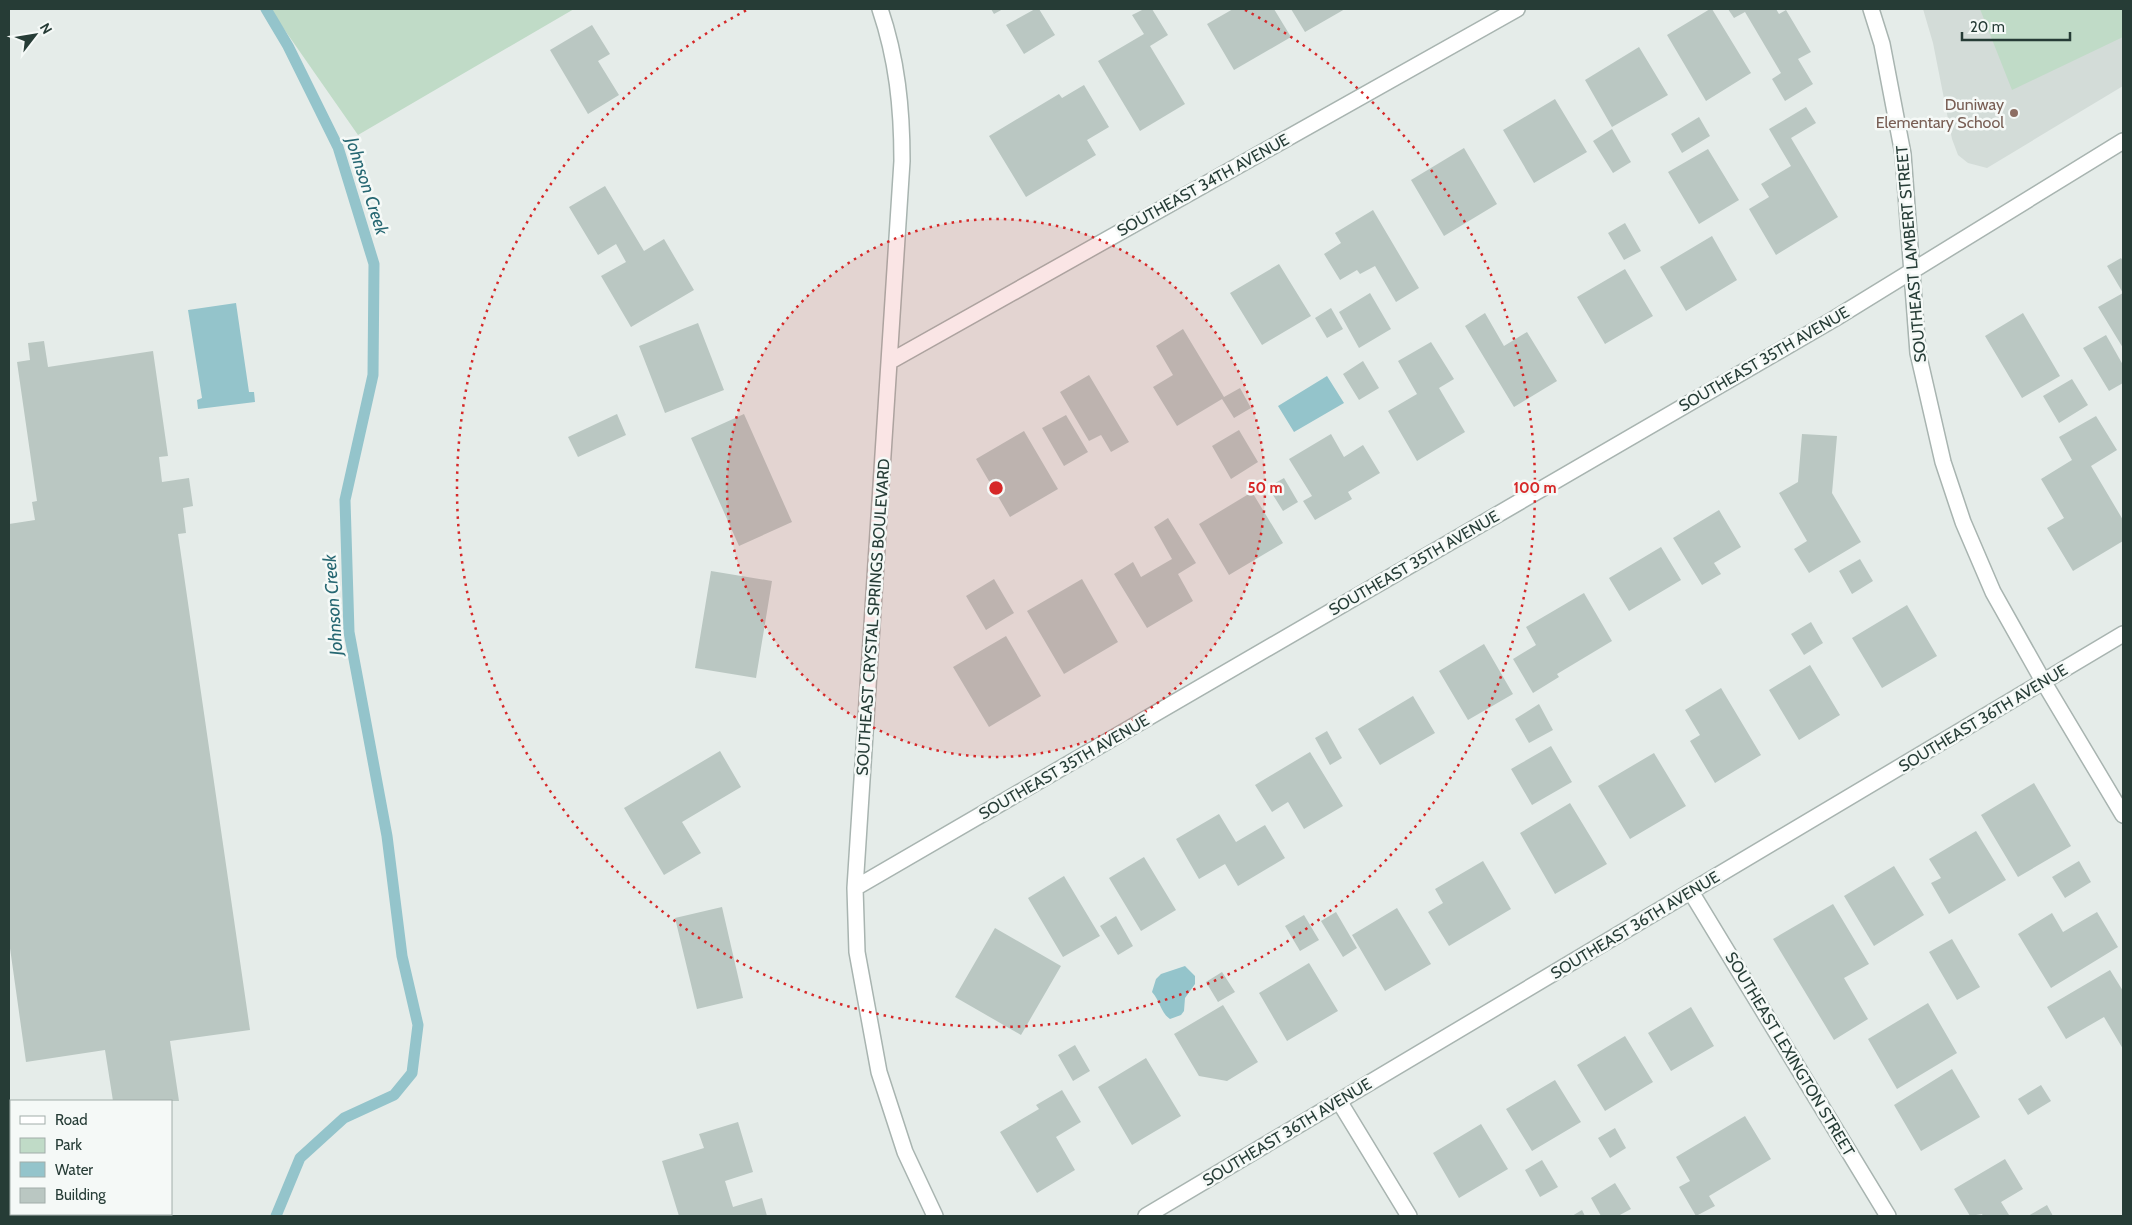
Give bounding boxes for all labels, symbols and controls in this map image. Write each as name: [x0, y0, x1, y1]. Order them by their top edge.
north arrow: [10, 10, 60, 60]
scale bar: [1962, 10, 2070, 42]
text: 20 m: [1970, 18, 2005, 36]
text: N: [36, 19, 56, 37]
place label: Duniway Elementary School: [1876, 95, 2004, 132]
marker: Duniway Elementary School: [2008, 107, 2020, 119]
street label: SOUTHEAST 34TH AVENUE: [1114, 130, 1292, 240]
water label: Johnson Creek: [340, 133, 393, 239]
street label: SOUTHEAST LAMBERT STREET: [1892, 144, 1930, 363]
street label: SOUTHEAST 35TH AVENUE: [1676, 302, 1853, 416]
street label: SOUTHEAST CRYSTAL SPRINGS BOULEVARD: [852, 458, 894, 776]
centre of rings: [987, 479, 1005, 497]
text: 50 m: [1247, 479, 1283, 497]
text: 100 m: [1513, 479, 1557, 497]
street label: SOUTHEAST 35TH AVENUE: [1326, 506, 1503, 620]
water label: Johnson Creek: [318, 552, 348, 658]
street label: SOUTHEAST 36TH AVENUE: [1895, 660, 2071, 776]
street label: SOUTHEAST 35TH AVENUE: [976, 710, 1153, 824]
street label: SOUTHEAST 36TH AVENUE: [1547, 867, 1723, 983]
street label: SOUTHEAST LEXINGTON STREET: [1721, 948, 1859, 1160]
street label: SOUTHEAST 36TH AVENUE: [1199, 1074, 1375, 1190]
legend: [10, 1100, 172, 1215]
text: Road: [55, 1111, 88, 1129]
text: Park: [55, 1136, 82, 1154]
text: Water: [55, 1161, 93, 1179]
text: Building: [55, 1186, 106, 1204]

